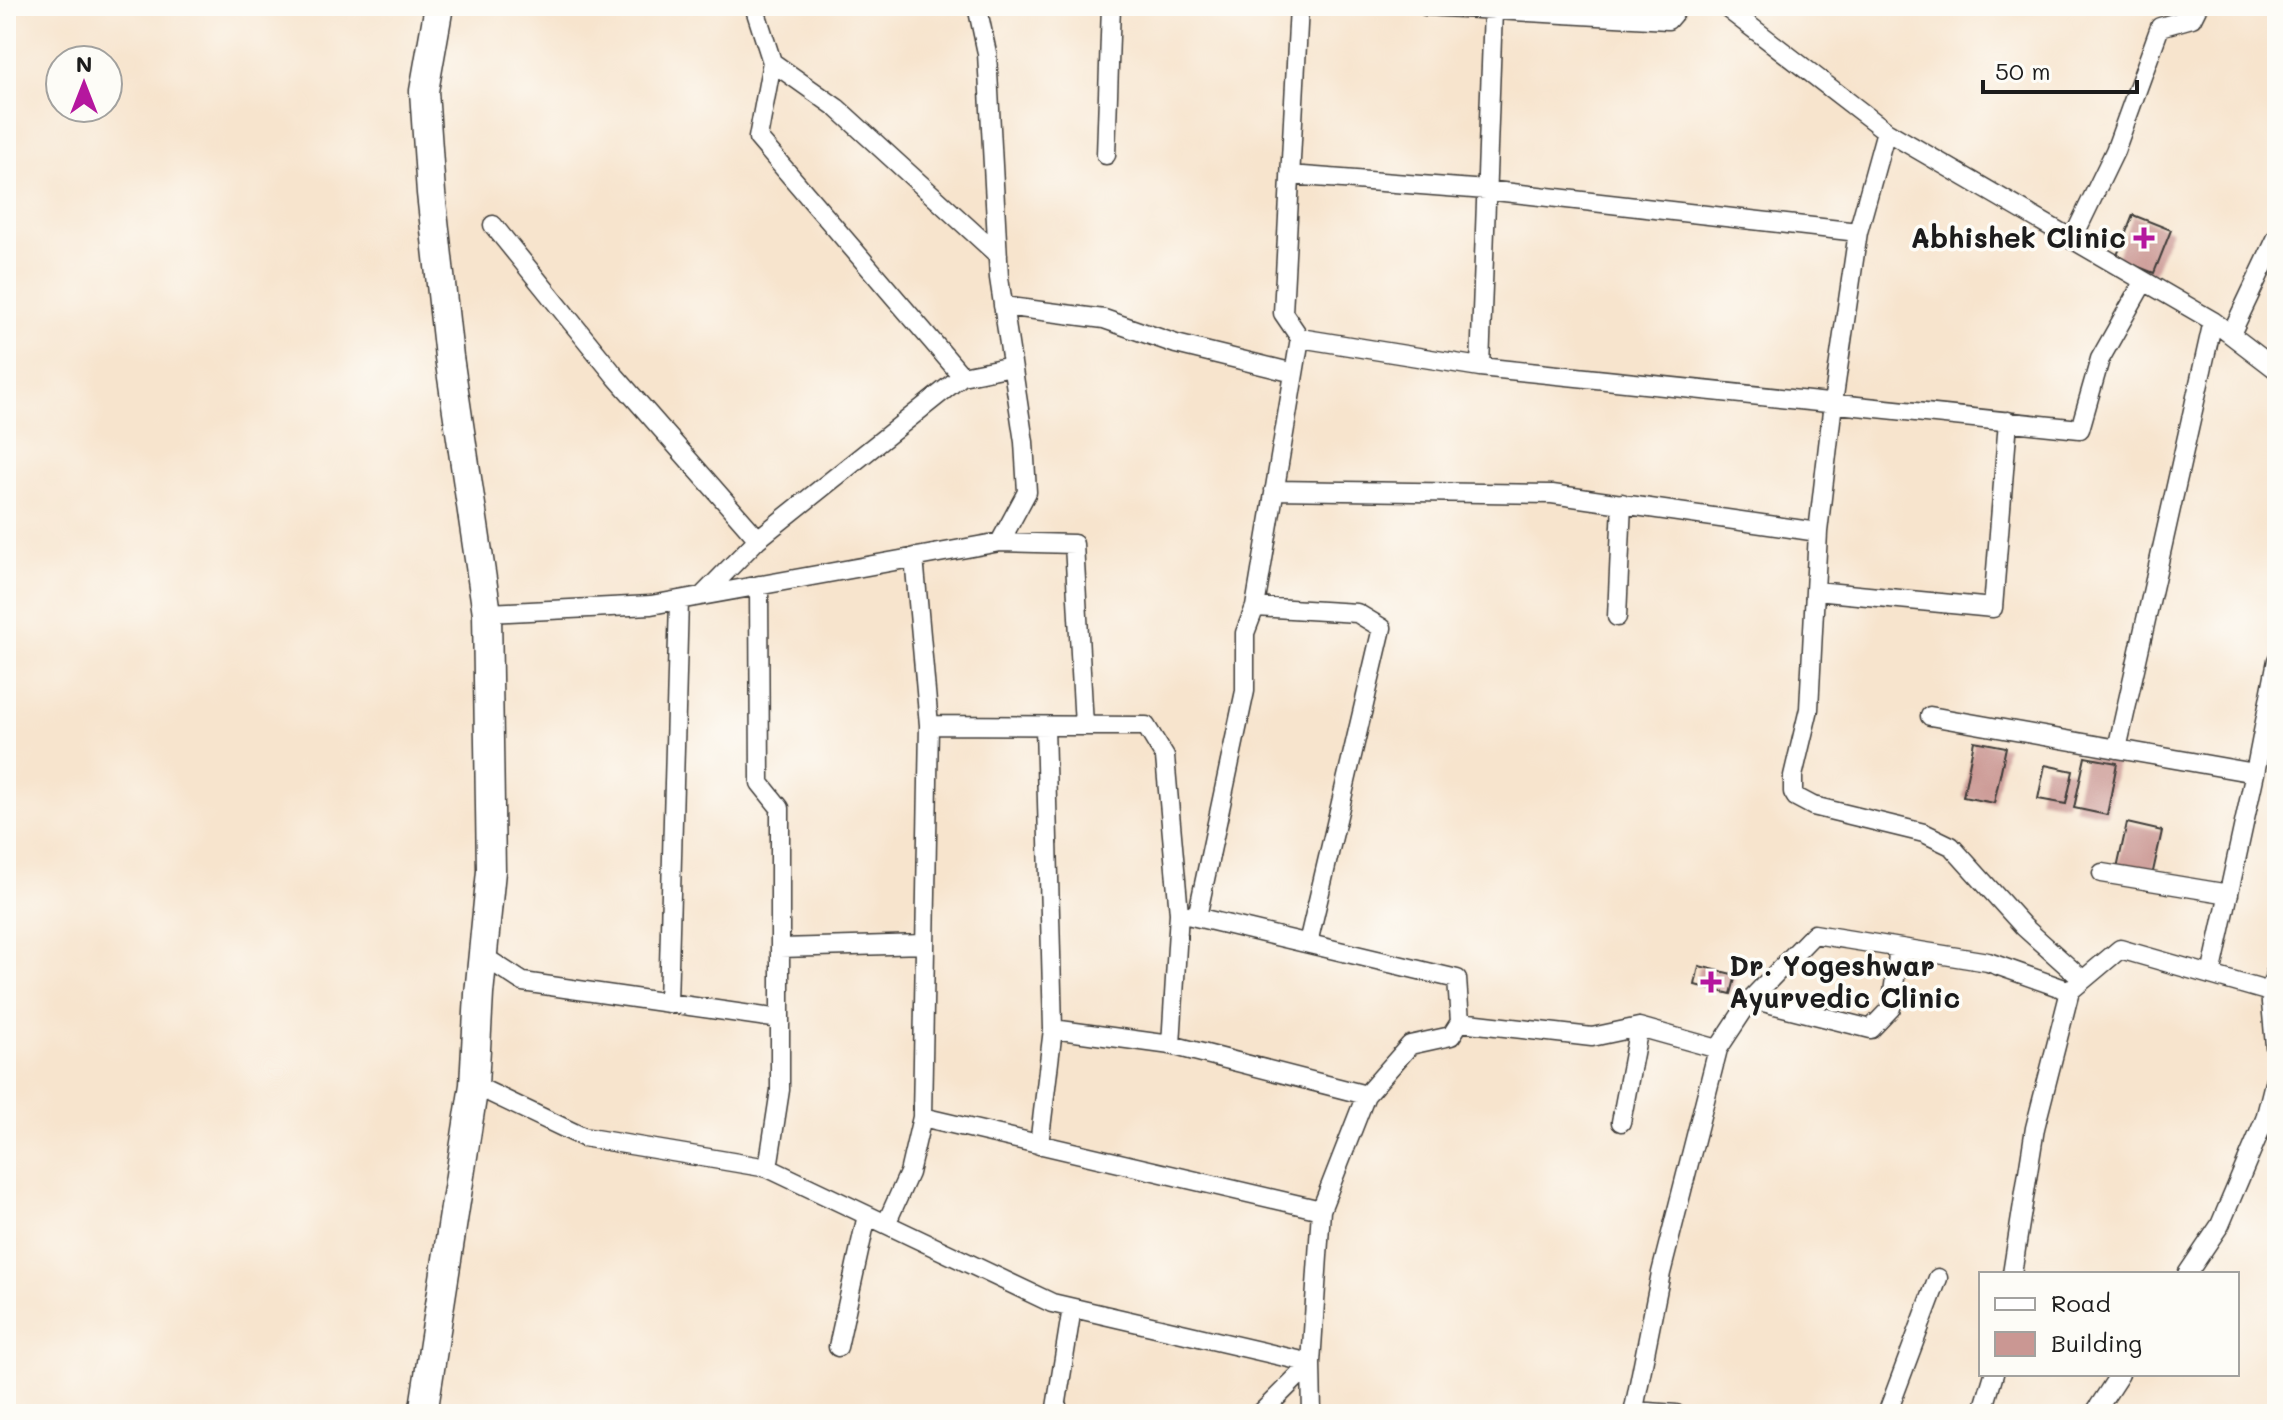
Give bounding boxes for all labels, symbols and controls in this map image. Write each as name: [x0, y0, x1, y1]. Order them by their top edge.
north arrow: [44, 44, 124, 124]
scale bar: [1983, 44, 2137, 94]
text: N: [76, 49, 92, 78]
text: 50 m: [1995, 55, 2051, 86]
place label: Abhishek Clinic: [1911, 219, 2126, 255]
marker: Abhishek Clinic: [2133, 227, 2155, 249]
place label: Dr. Yogeshwar Ayurvedic Clinic: [1729, 947, 1960, 1016]
marker: Dr. Yogeshwar Ayurvedic Clinic: [1700, 971, 1722, 993]
legend: [1979, 1272, 2239, 1376]
text: Road: [2051, 1287, 2111, 1318]
text: Building: [2051, 1327, 2142, 1358]

